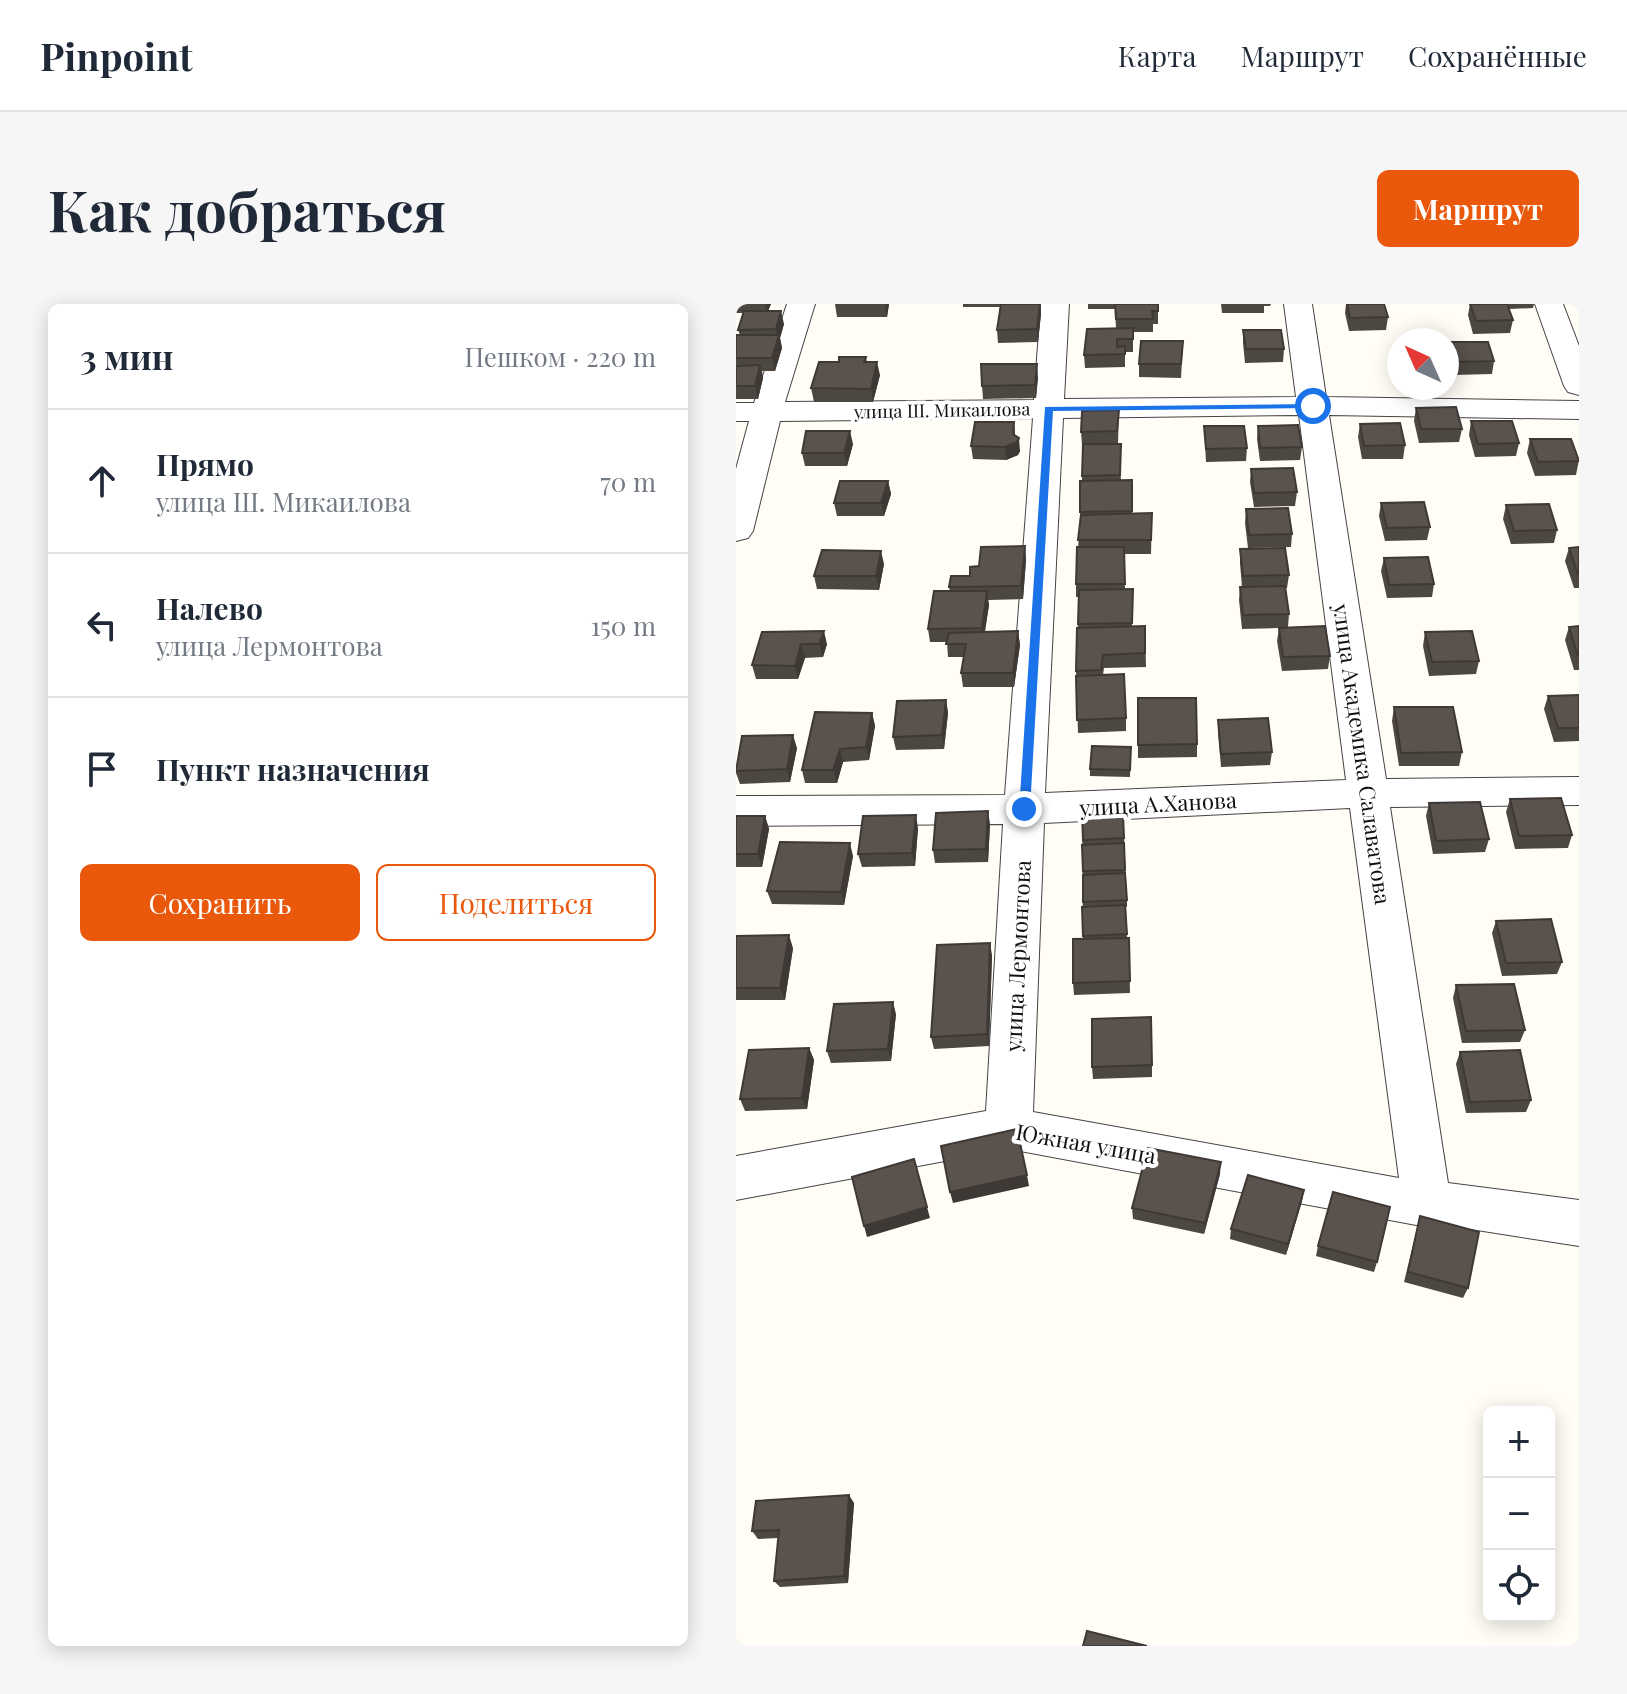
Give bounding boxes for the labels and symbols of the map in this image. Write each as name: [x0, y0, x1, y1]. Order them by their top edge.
north arrow: [1387, 328, 1459, 400]
route start: [1295, 388, 1331, 424]
street label: улица Ш. Микаилова: [853, 396, 1030, 424]
street label: улица Академика Салаватова: [1327, 601, 1399, 906]
street label: улица А.Ханова: [1077, 784, 1238, 822]
route end: [1006, 791, 1042, 827]
street label: улица Лермонтова: [997, 859, 1037, 1054]
street label: Южная улица: [1014, 1116, 1158, 1170]

